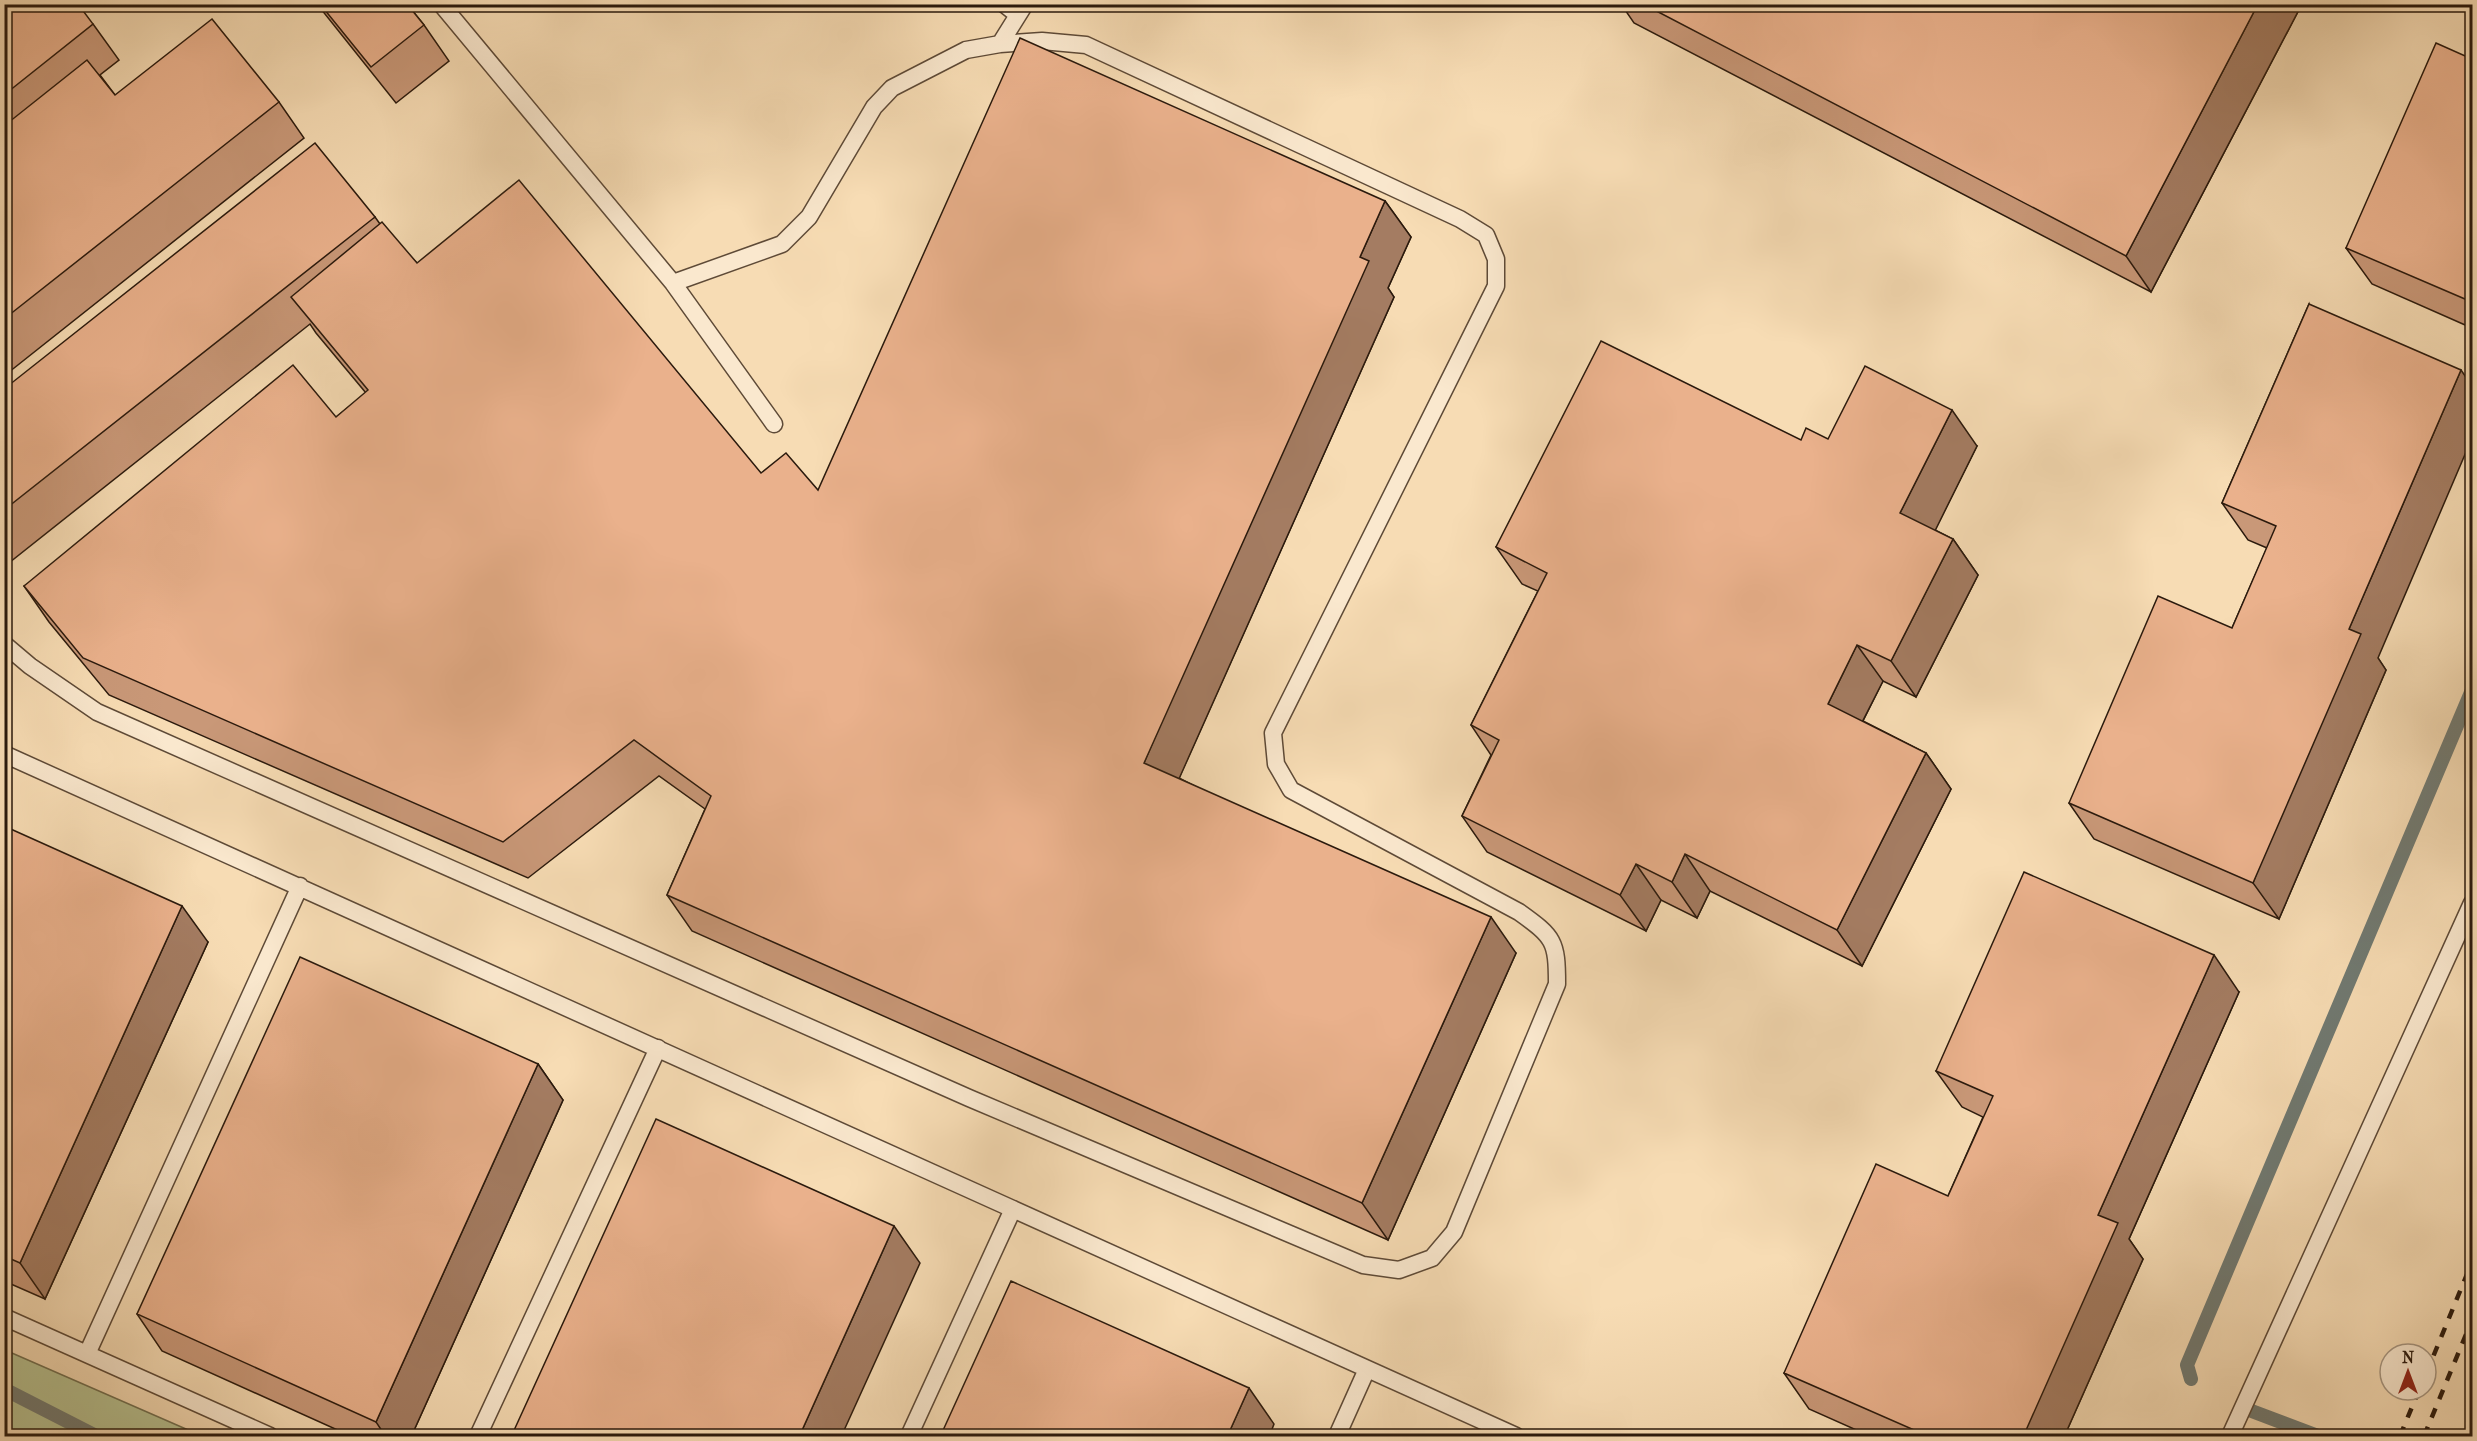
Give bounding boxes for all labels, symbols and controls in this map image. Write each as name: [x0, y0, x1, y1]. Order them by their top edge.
north arrow: [2378, 1342, 2438, 1402]
text: N: [2402, 1348, 2415, 1367]

